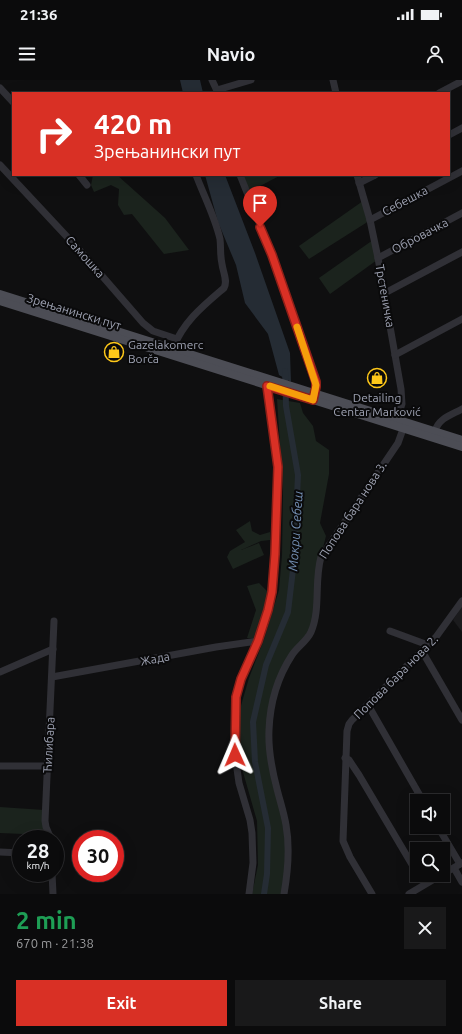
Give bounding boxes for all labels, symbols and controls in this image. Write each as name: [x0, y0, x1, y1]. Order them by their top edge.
text: 21:36: [20, 6, 58, 23]
icon: menu: [16, 43, 38, 65]
icon: person: [424, 43, 446, 65]
text: Navio: [207, 44, 255, 64]
icon: right: [28, 108, 80, 160]
text: 420 m: [94, 108, 172, 139]
text: Зрењанински пут: [94, 141, 241, 161]
street label: Себешка: [380, 183, 430, 218]
pin: [243, 186, 277, 227]
icon: arrive: [249, 192, 271, 214]
street label: Обровачка: [389, 215, 450, 256]
street label: Самошка: [63, 233, 107, 280]
street label: Трстеничка: [374, 263, 397, 328]
street label: Зрењанински пут: [26, 291, 123, 332]
place label: Gazelakomerc Borča: [128, 338, 204, 365]
shop icon: Gazelakomerc Borča: [103, 341, 125, 363]
shop icon: Detailing Centar Marković: [366, 367, 388, 389]
place label: Detailing Centar Marković: [333, 391, 421, 418]
street label: Попова бара нова 3.: [316, 459, 389, 561]
water label: Мокри Себеш: [285, 490, 305, 572]
street label: Попова бара нова 2.: [351, 632, 440, 721]
street label: Жада: [139, 649, 171, 668]
street label: Ћилибара: [41, 716, 56, 773]
position arrow: [214, 734, 256, 776]
map controls: [410, 794, 450, 882]
button: sound: [410, 794, 450, 834]
speed limit sign: 30: [72, 830, 124, 882]
text: 28: [27, 839, 49, 862]
button: search: [410, 842, 450, 882]
text: km/h: [26, 860, 50, 871]
text: 2 min: [16, 907, 77, 934]
button: close: [404, 907, 446, 949]
text: 670 m · 21:38: [16, 936, 94, 950]
button: Exit: [16, 980, 227, 1026]
button: Share: [235, 980, 446, 1026]

